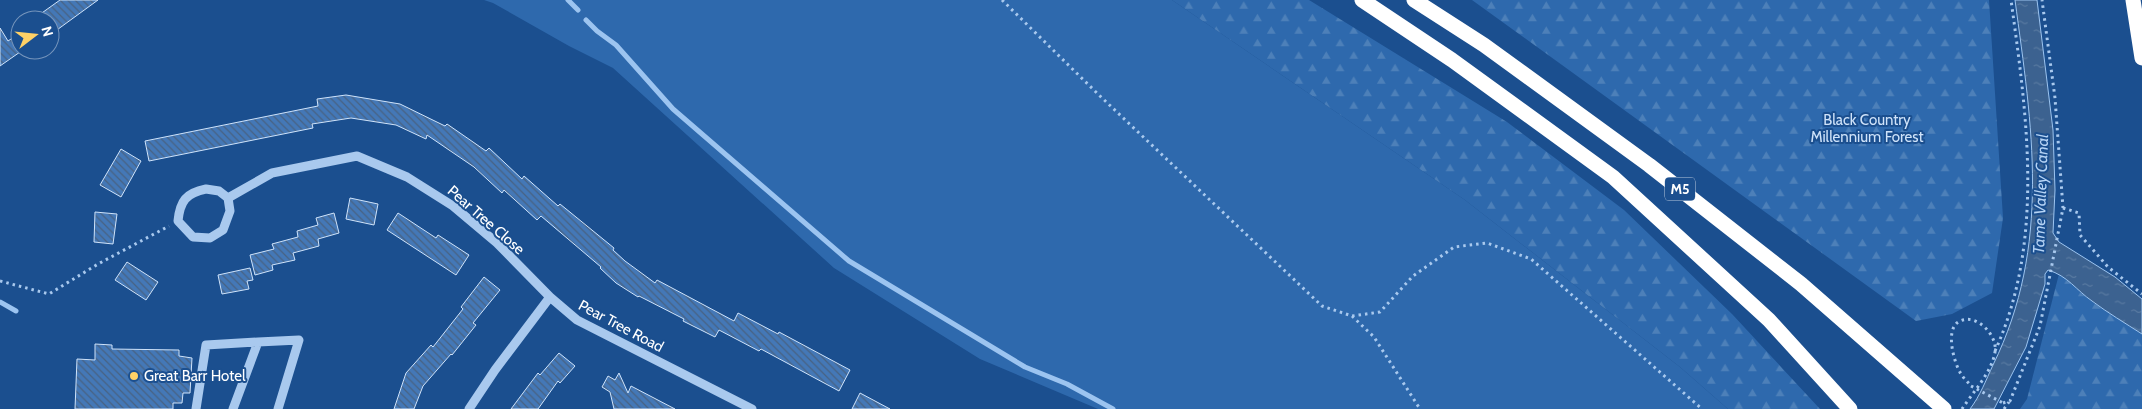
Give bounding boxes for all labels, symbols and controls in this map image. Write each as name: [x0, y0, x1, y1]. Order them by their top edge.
north arrow: [10, 10, 60, 60]
text: N: [37, 24, 58, 39]
park label: Black Country Millennium Forest: [1810, 111, 1924, 146]
water label: Tame Valley Canal: [2029, 133, 2052, 254]
road number: M5: [1665, 178, 1695, 200]
street label: Pear Tree Close: [444, 182, 528, 259]
street label: Pear Tree Road: [575, 296, 667, 356]
place label: Great Barr Hotel: [144, 367, 246, 385]
marker: Great Barr Hotel: [128, 370, 140, 382]

